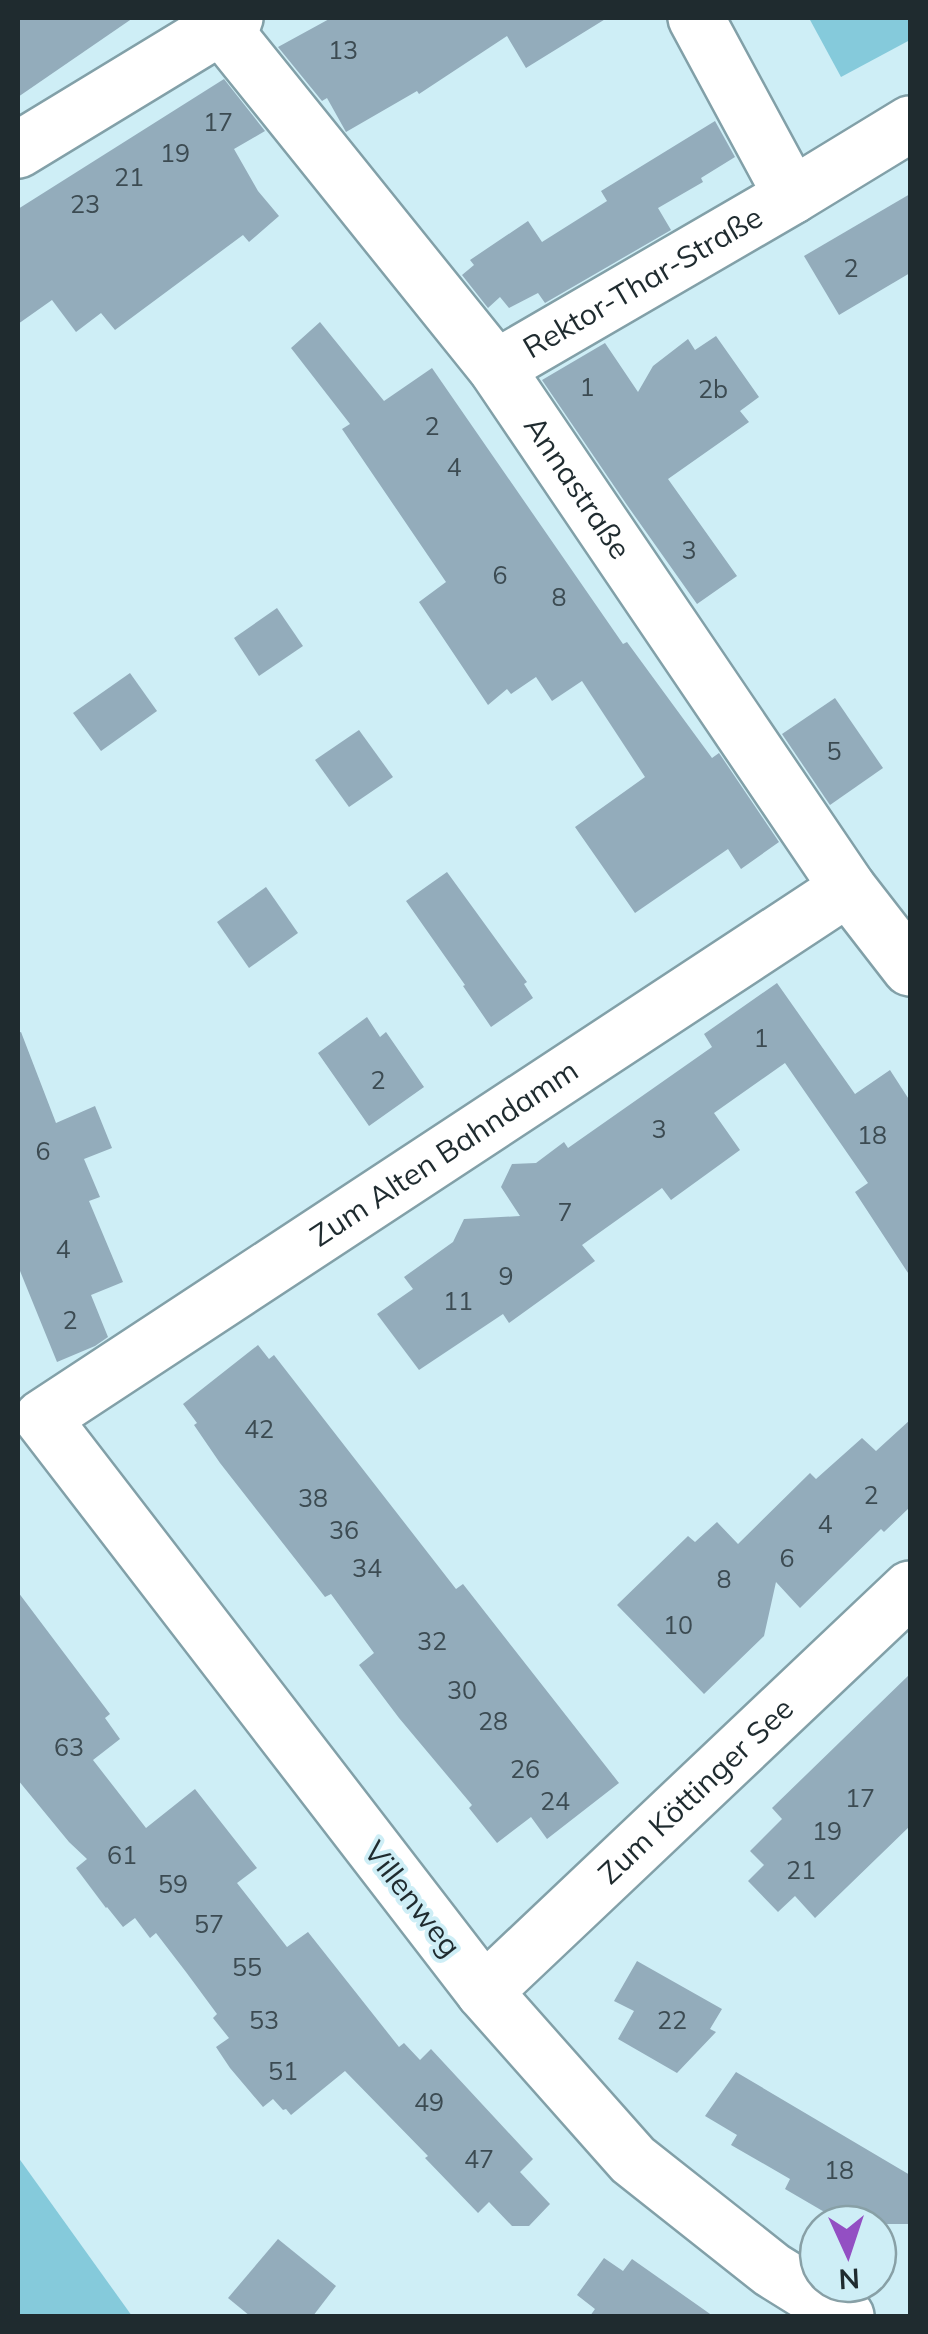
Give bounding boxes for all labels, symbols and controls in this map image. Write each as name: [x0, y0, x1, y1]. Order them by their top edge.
house number: 13: [328, 34, 358, 65]
house number: 17: [203, 106, 233, 137]
house number: 19: [160, 137, 190, 168]
house number: 21: [114, 161, 144, 192]
house number: 23: [70, 188, 100, 219]
street label: Rektor-Thar-Straße: [516, 197, 769, 366]
house number: 2: [843, 252, 859, 283]
house number: 1: [579, 371, 595, 402]
house number: 2b: [698, 373, 728, 404]
street label: Annastraße: [516, 409, 640, 566]
house number: 2: [424, 410, 440, 441]
house number: 4: [446, 451, 462, 482]
house number: 3: [681, 534, 697, 565]
house number: 6: [492, 559, 508, 590]
house number: 8: [551, 581, 567, 612]
house number: 5: [826, 735, 842, 766]
house number: 1: [753, 1022, 769, 1053]
street label: Zum Alten Bahndamm: [303, 1051, 585, 1254]
house number: 2: [370, 1064, 386, 1095]
house number: 3: [651, 1113, 667, 1144]
house number: 18: [857, 1119, 887, 1150]
house number: 6: [35, 1135, 51, 1166]
house number: 7: [557, 1196, 573, 1227]
house number: 4: [55, 1233, 71, 1264]
house number: 9: [498, 1260, 514, 1291]
house number: 11: [443, 1285, 473, 1316]
house number: 2: [62, 1304, 78, 1335]
house number: 42: [244, 1413, 274, 1444]
house number: 2: [863, 1479, 879, 1510]
house number: 38: [298, 1482, 328, 1513]
house number: 4: [817, 1508, 833, 1539]
house number: 36: [329, 1514, 359, 1545]
house number: 6: [779, 1542, 795, 1573]
house number: 34: [352, 1552, 382, 1583]
house number: 8: [716, 1563, 732, 1594]
house number: 10: [663, 1609, 693, 1640]
house number: 32: [417, 1625, 447, 1656]
house number: 30: [447, 1674, 477, 1705]
street label: Zum Köttinger See: [590, 1689, 801, 1892]
house number: 28: [478, 1705, 508, 1736]
house number: 63: [54, 1731, 84, 1762]
house number: 26: [510, 1753, 540, 1784]
house number: 17: [845, 1782, 875, 1813]
house number: 24: [540, 1785, 570, 1816]
house number: 19: [812, 1815, 842, 1846]
street label: Villenweg: [356, 1833, 470, 1964]
house number: 61: [107, 1839, 137, 1870]
house number: 21: [786, 1854, 816, 1885]
house number: 59: [158, 1868, 188, 1899]
house number: 57: [194, 1908, 224, 1939]
house number: 55: [232, 1951, 262, 1982]
house number: 53: [249, 2004, 279, 2035]
house number: 22: [657, 2004, 687, 2035]
house number: 51: [268, 2055, 298, 2086]
house number: 49: [414, 2086, 444, 2117]
house number: 47: [464, 2143, 494, 2174]
house number: 18: [824, 2154, 854, 2185]
north arrow: [798, 2204, 898, 2304]
text: N: [838, 2261, 861, 2297]

